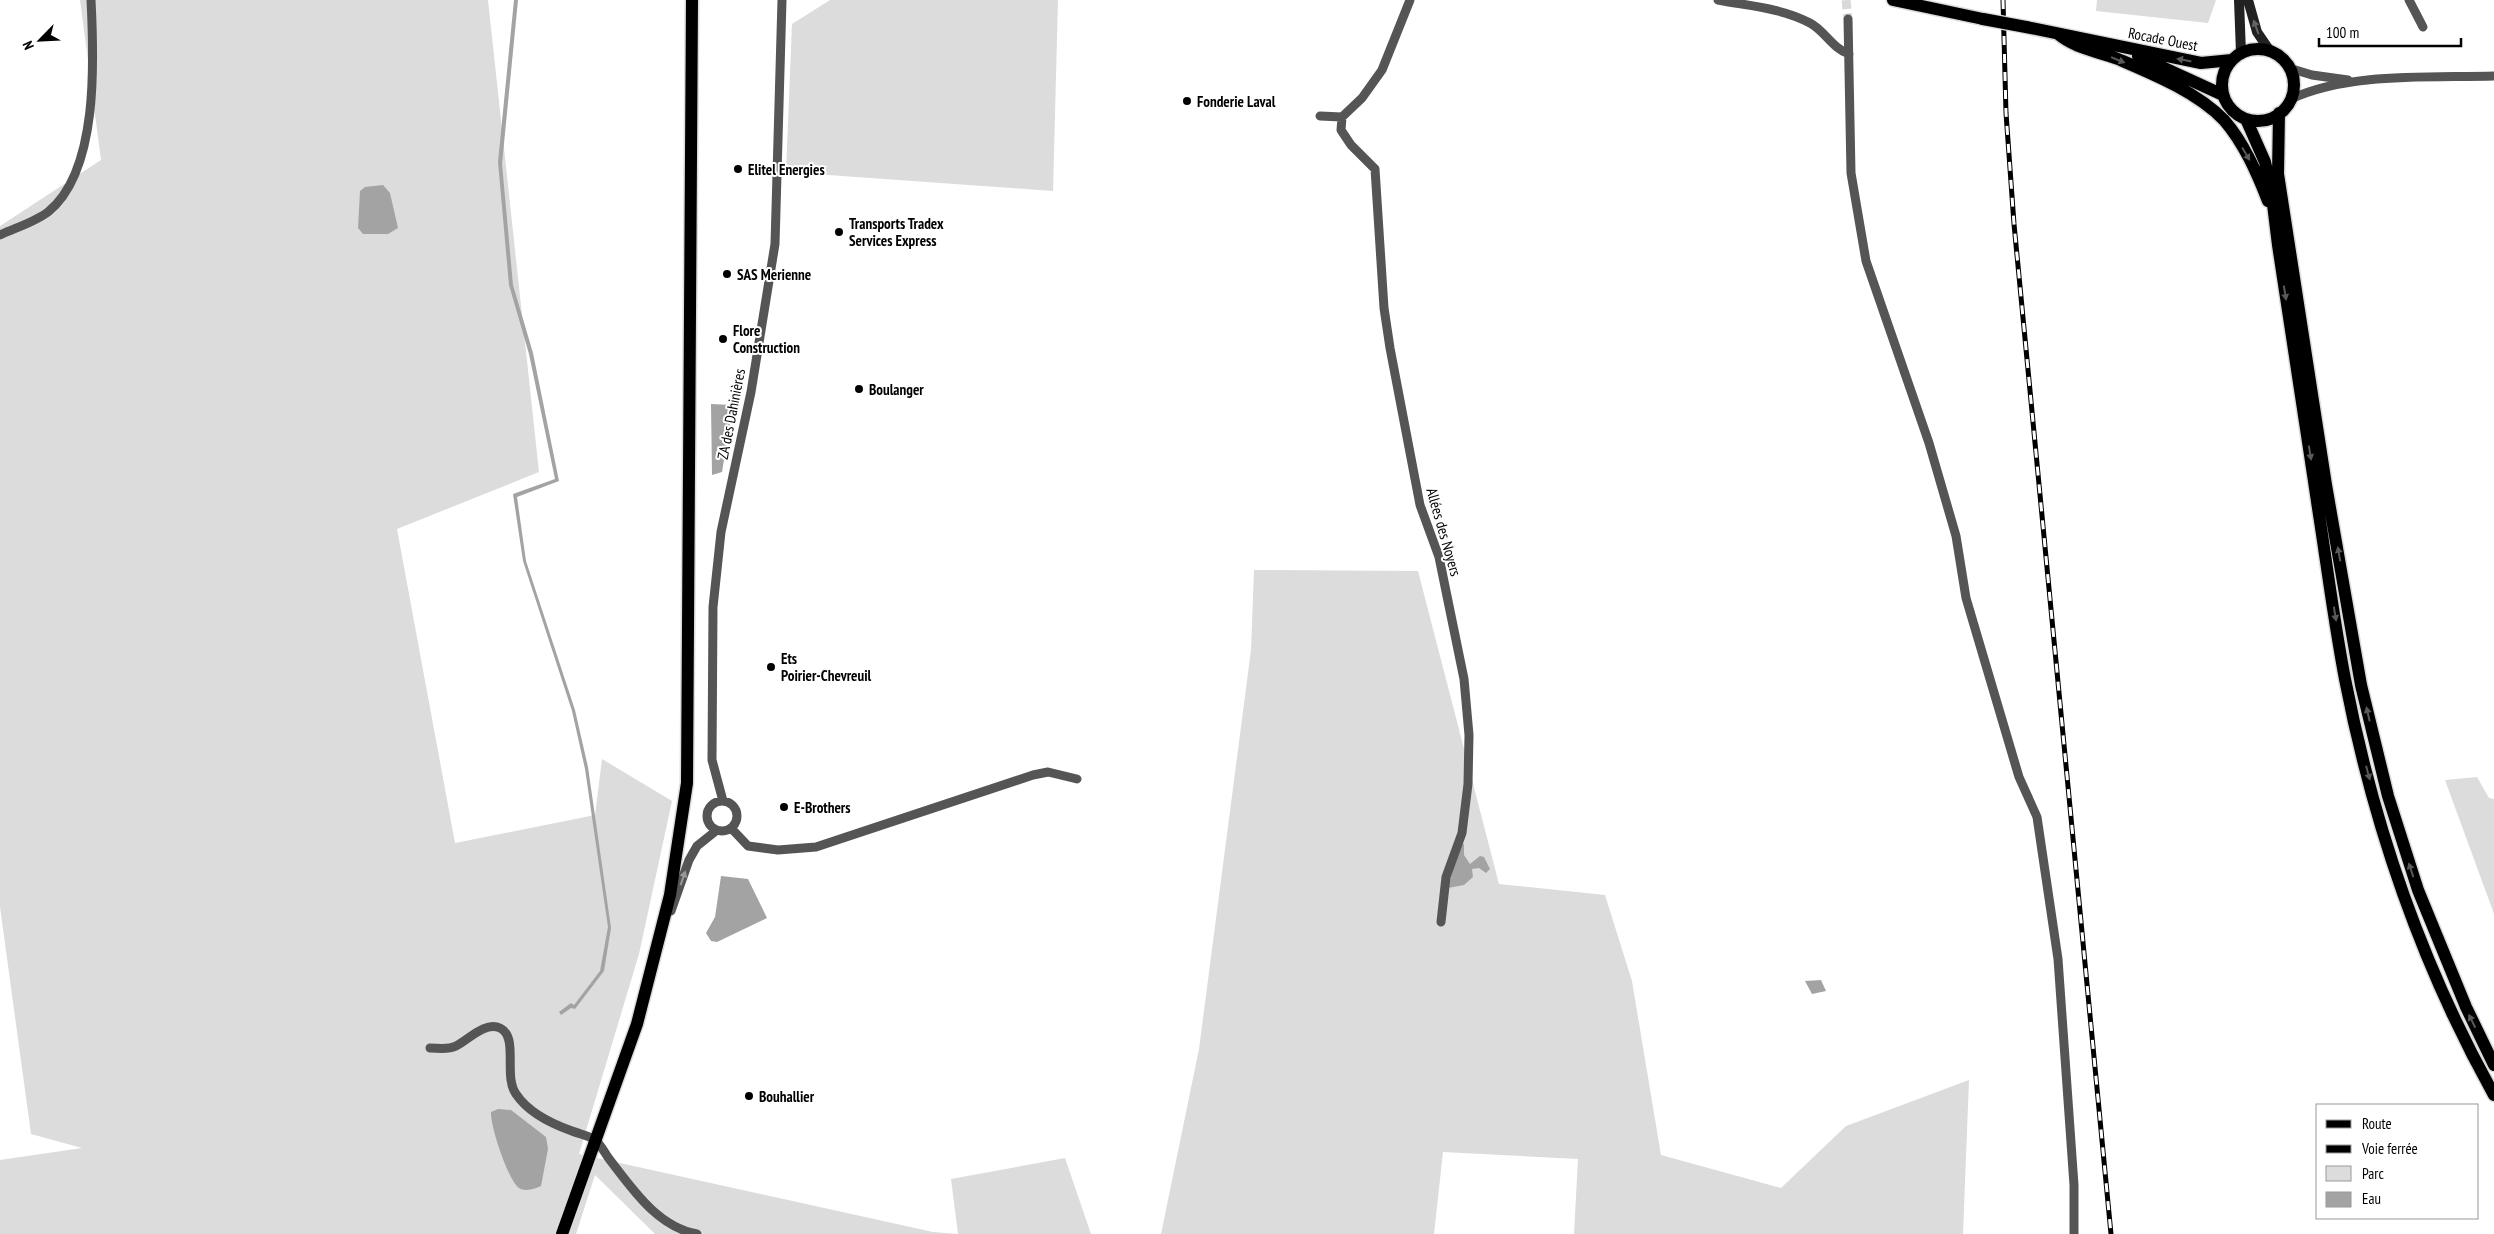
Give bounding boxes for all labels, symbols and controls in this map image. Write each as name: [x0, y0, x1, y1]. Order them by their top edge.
north arrow: [15, 15, 65, 65]
scale bar: [2319, 15, 2462, 47]
one-way arrow: [2252, 19, 2260, 34]
street label: Rocade Ouest: [2127, 23, 2199, 55]
text: 100 m: [2326, 23, 2359, 42]
text: N: [18, 38, 38, 52]
one-way arrow: [2111, 56, 2126, 64]
one-way arrow: [2176, 56, 2191, 64]
place label: Fonderie Laval: [1197, 92, 1276, 111]
marker: Fonderie Laval: [1181, 95, 1193, 107]
one-way arrow: [2242, 147, 2251, 160]
place label: Elitel Energies: [748, 160, 825, 179]
marker: Elitel Energies: [732, 163, 744, 175]
place label: Transports Tradex Services Express: [849, 214, 944, 250]
marker: Transports Tradex Services Express: [833, 226, 845, 238]
place label: SAS Merienne: [737, 265, 811, 284]
marker: SAS Merienne: [721, 268, 733, 280]
one-way arrow: [2281, 285, 2289, 301]
place label: Flore Construction: [733, 321, 800, 357]
marker: Flore Construction: [717, 333, 729, 345]
street label: ZA des Dahinières: [713, 367, 749, 461]
place label: Boulanger: [869, 380, 924, 399]
marker: Boulanger: [853, 383, 865, 395]
one-way arrow: [2306, 446, 2314, 462]
street label: Allées des Noyers: [1422, 486, 1466, 578]
one-way arrow: [2334, 546, 2342, 562]
one-way arrow: [2331, 606, 2339, 622]
place label: Ets Poirier-Chevreuil: [781, 649, 872, 685]
marker: Ets Poirier-Chevreuil: [765, 661, 777, 673]
one-way arrow: [2364, 706, 2372, 722]
one-way arrow: [2364, 766, 2372, 781]
place label: E-Brothers: [794, 798, 851, 817]
marker: E-Brothers: [778, 801, 790, 813]
one-way arrow: [2407, 863, 2415, 878]
one-way arrow: [680, 870, 688, 885]
one-way arrow: [2468, 1014, 2476, 1028]
place label: Bouhallier: [759, 1087, 815, 1106]
marker: Bouhallier: [743, 1090, 755, 1102]
legend: [2316, 1104, 2479, 1219]
text: Route: [2362, 1114, 2392, 1133]
text: Voie ferrée: [2361, 1139, 2418, 1158]
text: Parc: [2362, 1164, 2384, 1183]
text: Eau: [2362, 1189, 2381, 1208]

